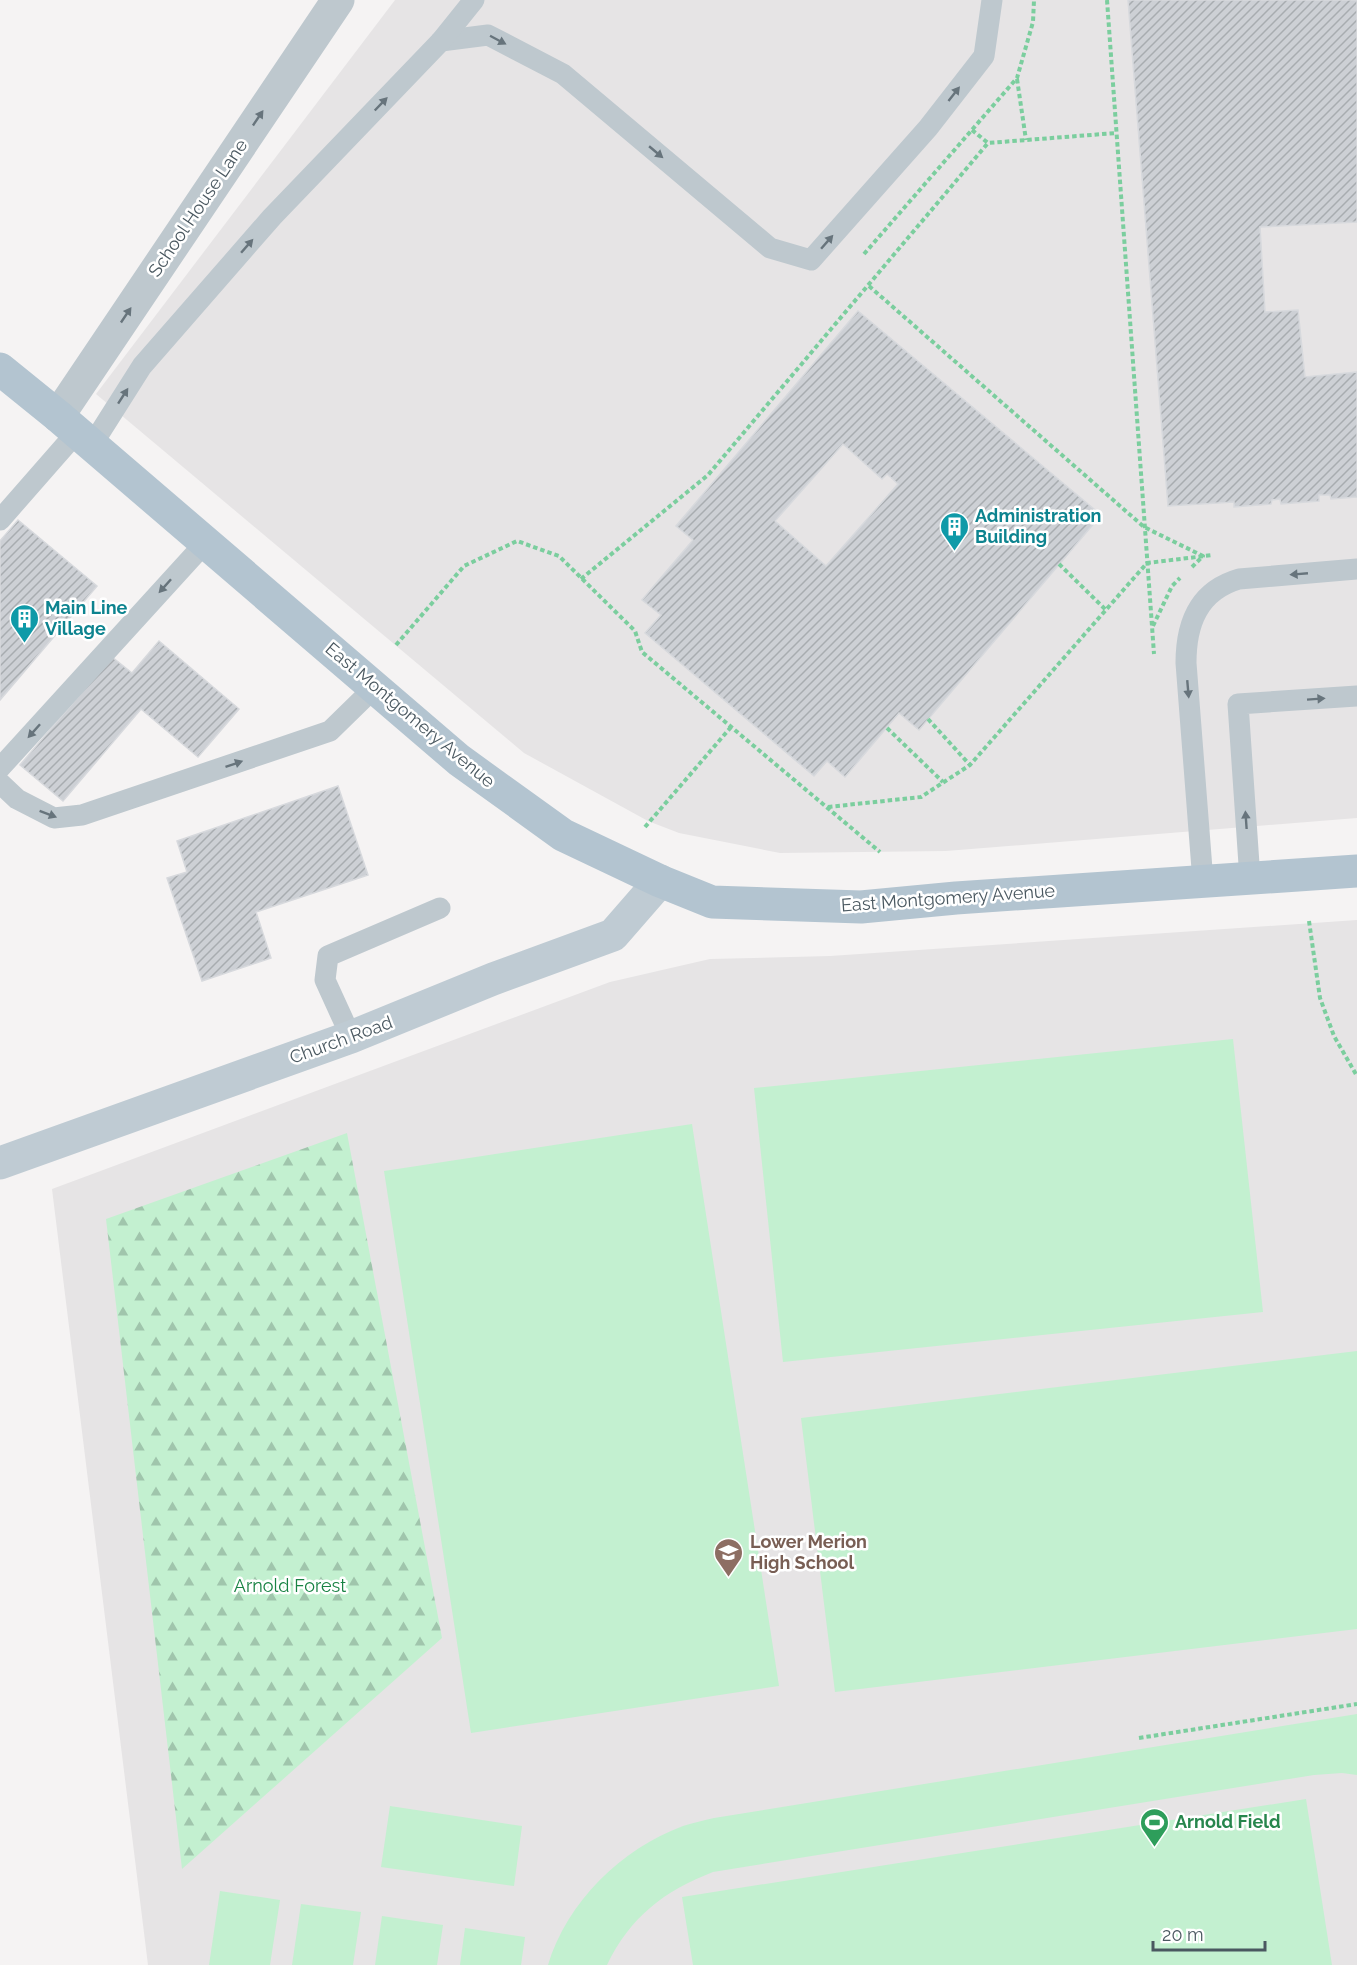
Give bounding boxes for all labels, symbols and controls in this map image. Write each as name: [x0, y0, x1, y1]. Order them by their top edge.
one-way arrow: [490, 35, 507, 45]
one-way arrow: [948, 86, 960, 102]
one-way arrow: [373, 97, 387, 111]
one-way arrow: [252, 111, 264, 127]
street label: School House Lane: [144, 135, 252, 281]
one-way arrow: [648, 145, 663, 158]
one-way arrow: [820, 235, 833, 250]
one-way arrow: [240, 239, 253, 254]
one-way arrow: [120, 307, 131, 323]
one-way arrow: [117, 388, 128, 404]
place label: Administration Building: [975, 505, 1101, 547]
building icon: Administration Building: [938, 510, 970, 552]
one-way arrow: [1289, 570, 1308, 579]
one-way arrow: [159, 578, 172, 593]
place label: Main Line Village: [45, 597, 128, 639]
building icon: Main Line Village: [8, 602, 40, 644]
street label: East Montgomery Avenue: [321, 638, 500, 792]
one-way arrow: [1183, 679, 1193, 698]
one-way arrow: [1307, 694, 1326, 704]
one-way arrow: [27, 723, 41, 738]
one-way arrow: [225, 758, 243, 768]
one-way arrow: [40, 809, 58, 819]
one-way arrow: [1241, 811, 1251, 830]
street label: East Montgomery Avenue: [840, 880, 1056, 915]
street label: Church Road: [287, 1011, 395, 1068]
place label: Lower Merion High School: [750, 1531, 867, 1573]
school or university icon: Lower Merion High School: [713, 1536, 745, 1578]
park label: Arnold Forest: [234, 1575, 346, 1596]
sports icon: Arnold Field: [1138, 1806, 1170, 1848]
place label: Arnold Field: [1175, 1811, 1281, 1832]
scale bar: [1153, 1914, 1266, 1952]
text: 20 m: [1162, 1924, 1204, 1945]

